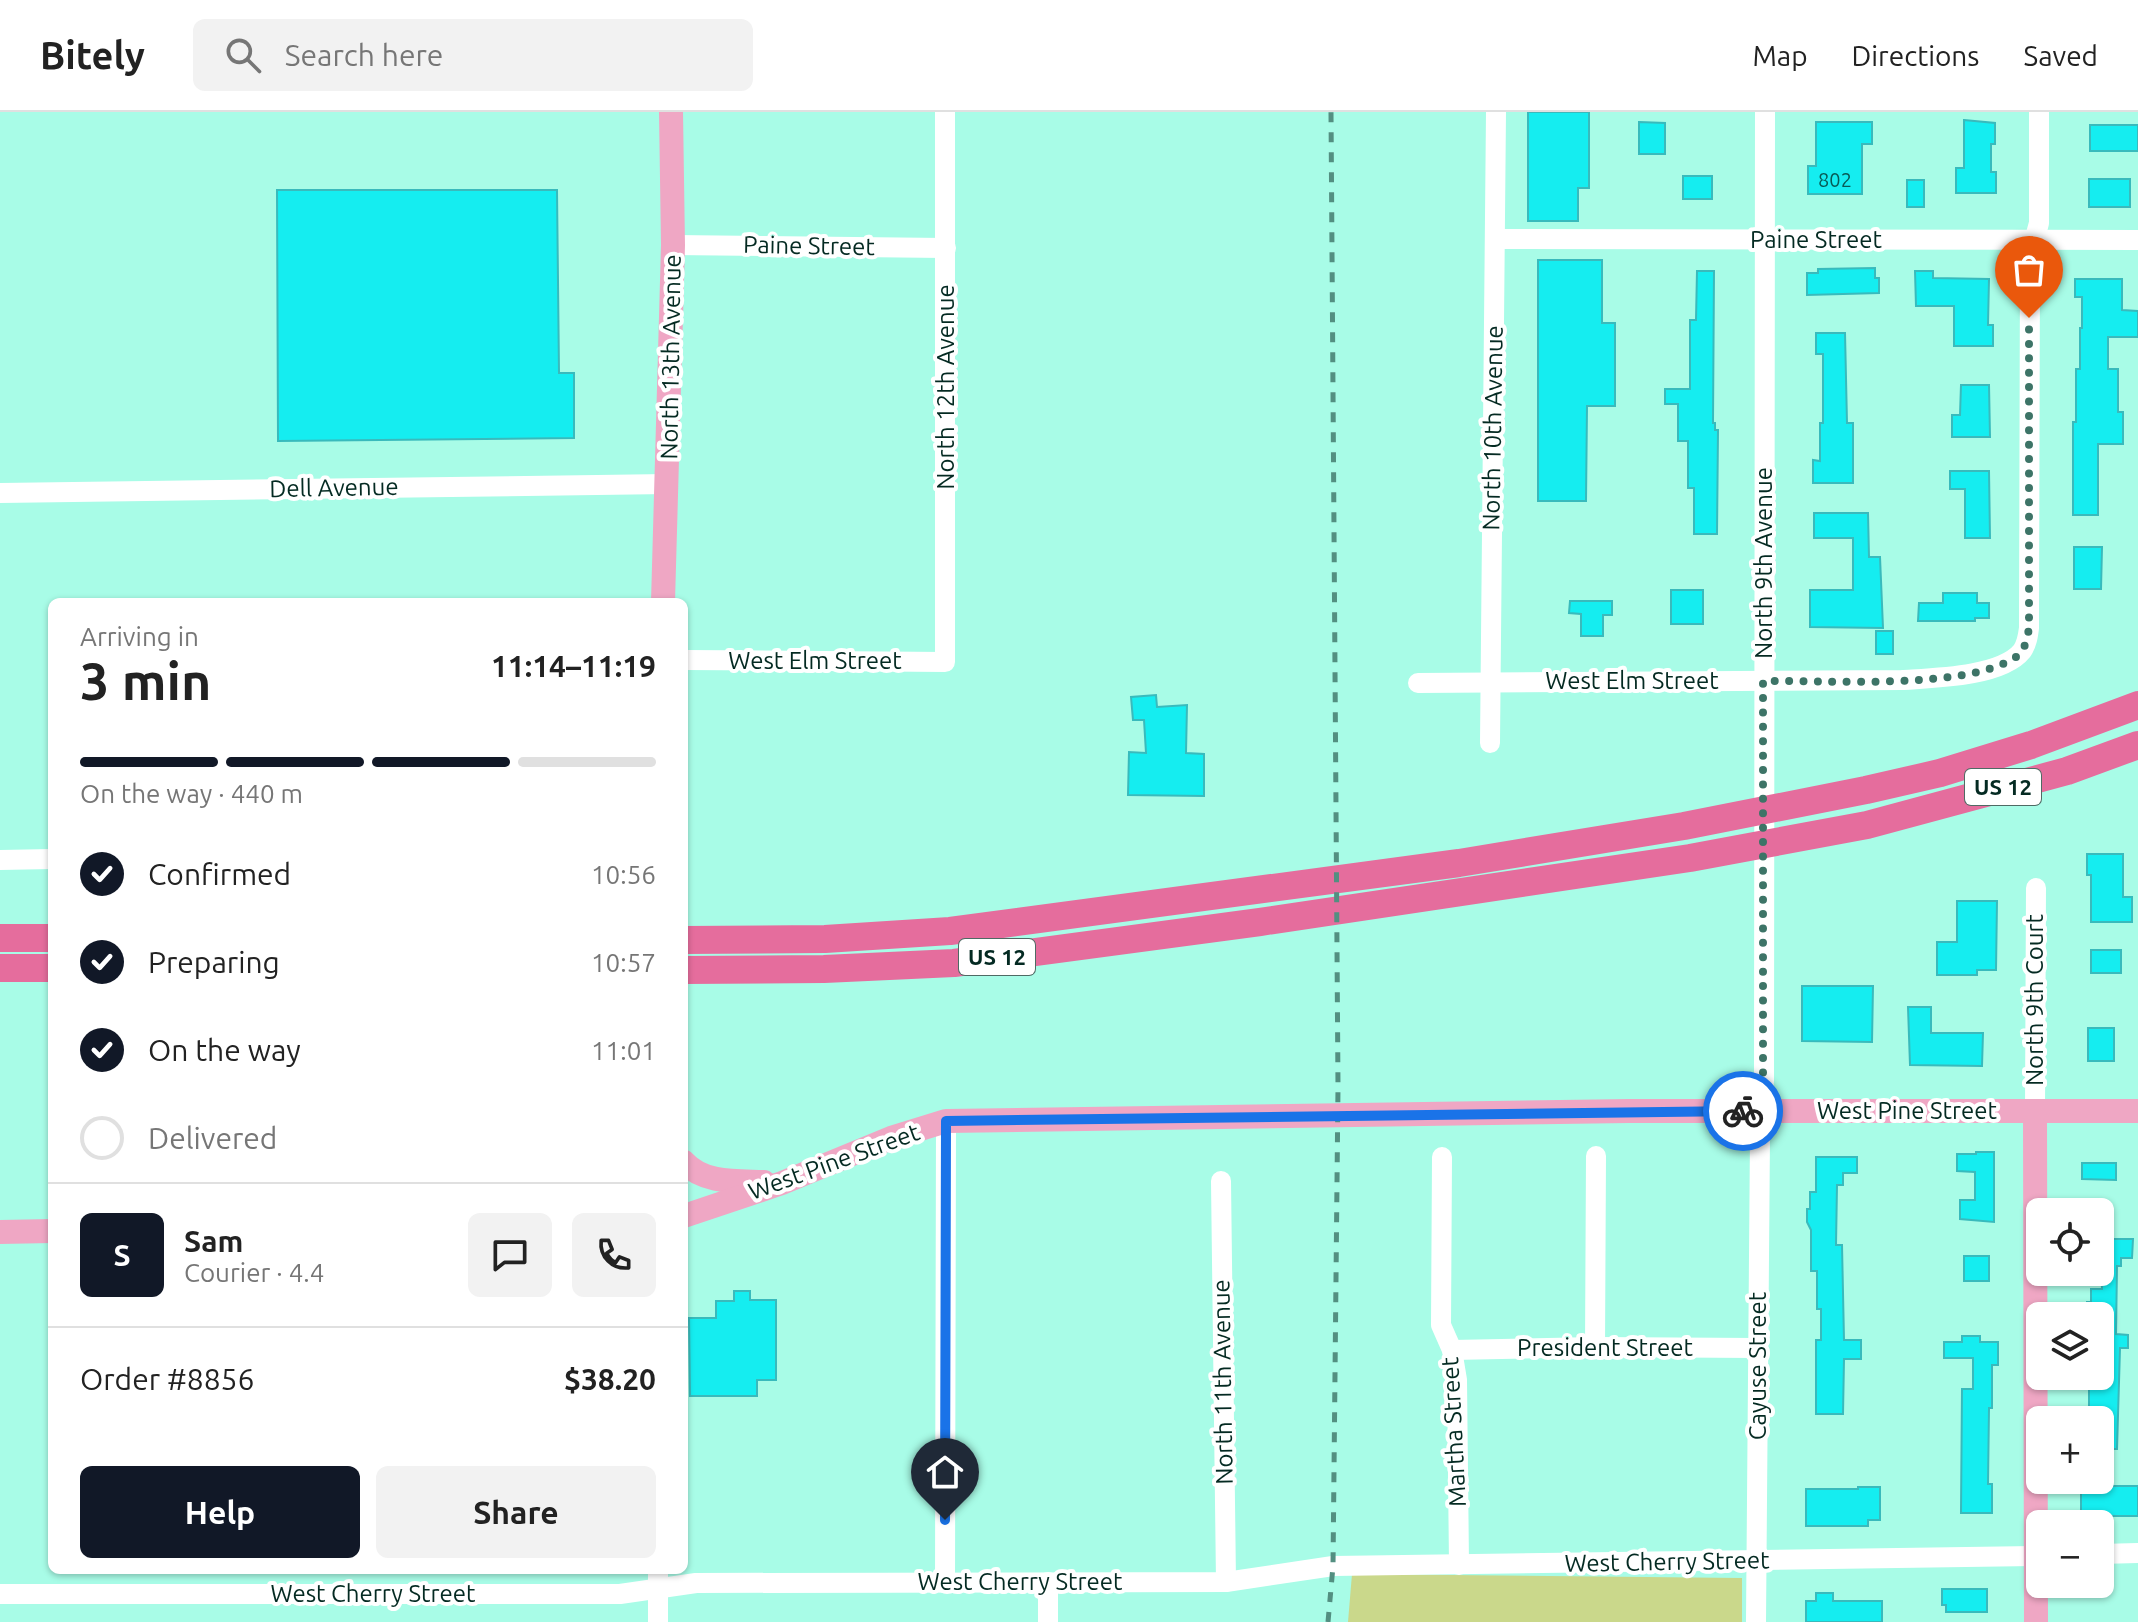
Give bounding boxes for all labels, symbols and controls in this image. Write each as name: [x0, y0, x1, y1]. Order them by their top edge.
search box: [193, 19, 753, 91]
icon: search: [221, 33, 265, 77]
text: Bitely: [40, 34, 145, 76]
text: Search here: [285, 38, 443, 72]
text: Map: [1752, 40, 1808, 71]
text: Directions: [1852, 40, 1979, 71]
text: Saved: [2023, 40, 2098, 71]
house number: 802: [1818, 168, 1852, 191]
street label: Paine Street: [1750, 226, 1882, 253]
street label: Paine Street: [743, 231, 876, 260]
pin: [1995, 236, 2063, 318]
icon: bag: [2007, 248, 2051, 292]
street label: North 13th Avenue: [655, 254, 686, 460]
street label: North 12th Avenue: [932, 284, 959, 490]
street label: North 10th Avenue: [1477, 325, 1508, 531]
street label: North 9th Avenue: [1750, 467, 1777, 659]
street label: Dell Avenue: [269, 473, 399, 502]
text: Arriving in: [80, 622, 199, 651]
street label: West Elm Street: [728, 647, 902, 674]
text: 11:14–11:19: [491, 649, 656, 683]
text: 3 min: [80, 652, 211, 710]
street label: West Elm Street: [1545, 667, 1719, 694]
road number: US 12: [1965, 769, 2041, 805]
text: On the way · 440 m: [80, 779, 303, 808]
icon: check: [80, 852, 124, 896]
text: Confirmed: [148, 857, 291, 891]
text: 10:56: [591, 860, 656, 889]
street label: North 9th Court: [2021, 913, 2048, 1086]
road number: US 12: [959, 939, 1035, 975]
icon: check: [80, 940, 124, 984]
text: Preparing: [148, 945, 280, 979]
text: 10:57: [591, 948, 656, 977]
icon: check: [80, 1028, 124, 1072]
text: On the way: [148, 1033, 301, 1067]
text: 11:01: [591, 1036, 656, 1065]
courier: [1703, 1071, 1783, 1151]
icon: bike: [1721, 1089, 1765, 1133]
street label: West Pine Street: [1817, 1097, 1998, 1124]
street label: West Pine Street: [745, 1118, 924, 1205]
text: Delivered: [148, 1121, 277, 1155]
map controls: [2026, 1198, 2114, 1598]
button: locate: [2026, 1198, 2114, 1286]
button: chat: [468, 1213, 552, 1297]
button: phone: [572, 1213, 656, 1297]
text: Sam: [184, 1224, 243, 1258]
text: S: [113, 1238, 131, 1272]
text: Courier · 4.4: [184, 1258, 324, 1287]
street label: North 11th Avenue: [1207, 1279, 1238, 1485]
street label: Cayuse Street: [1744, 1291, 1771, 1440]
button: layers: [2026, 1302, 2114, 1390]
street label: President Street: [1517, 1334, 1693, 1361]
street label: Martha Street: [1436, 1356, 1471, 1508]
text: Order #8856: [80, 1362, 254, 1396]
text: $38.20: [564, 1362, 656, 1396]
button: +: [2026, 1406, 2114, 1494]
pin: [911, 1438, 979, 1520]
icon: home: [923, 1450, 967, 1494]
button: Help: [80, 1466, 360, 1558]
button: Share: [376, 1466, 656, 1558]
button: −: [2026, 1510, 2114, 1598]
street label: West Cherry Street: [1564, 1546, 1770, 1577]
street label: West Cherry Street: [918, 1568, 1123, 1595]
street label: West Cherry Street: [271, 1580, 476, 1607]

